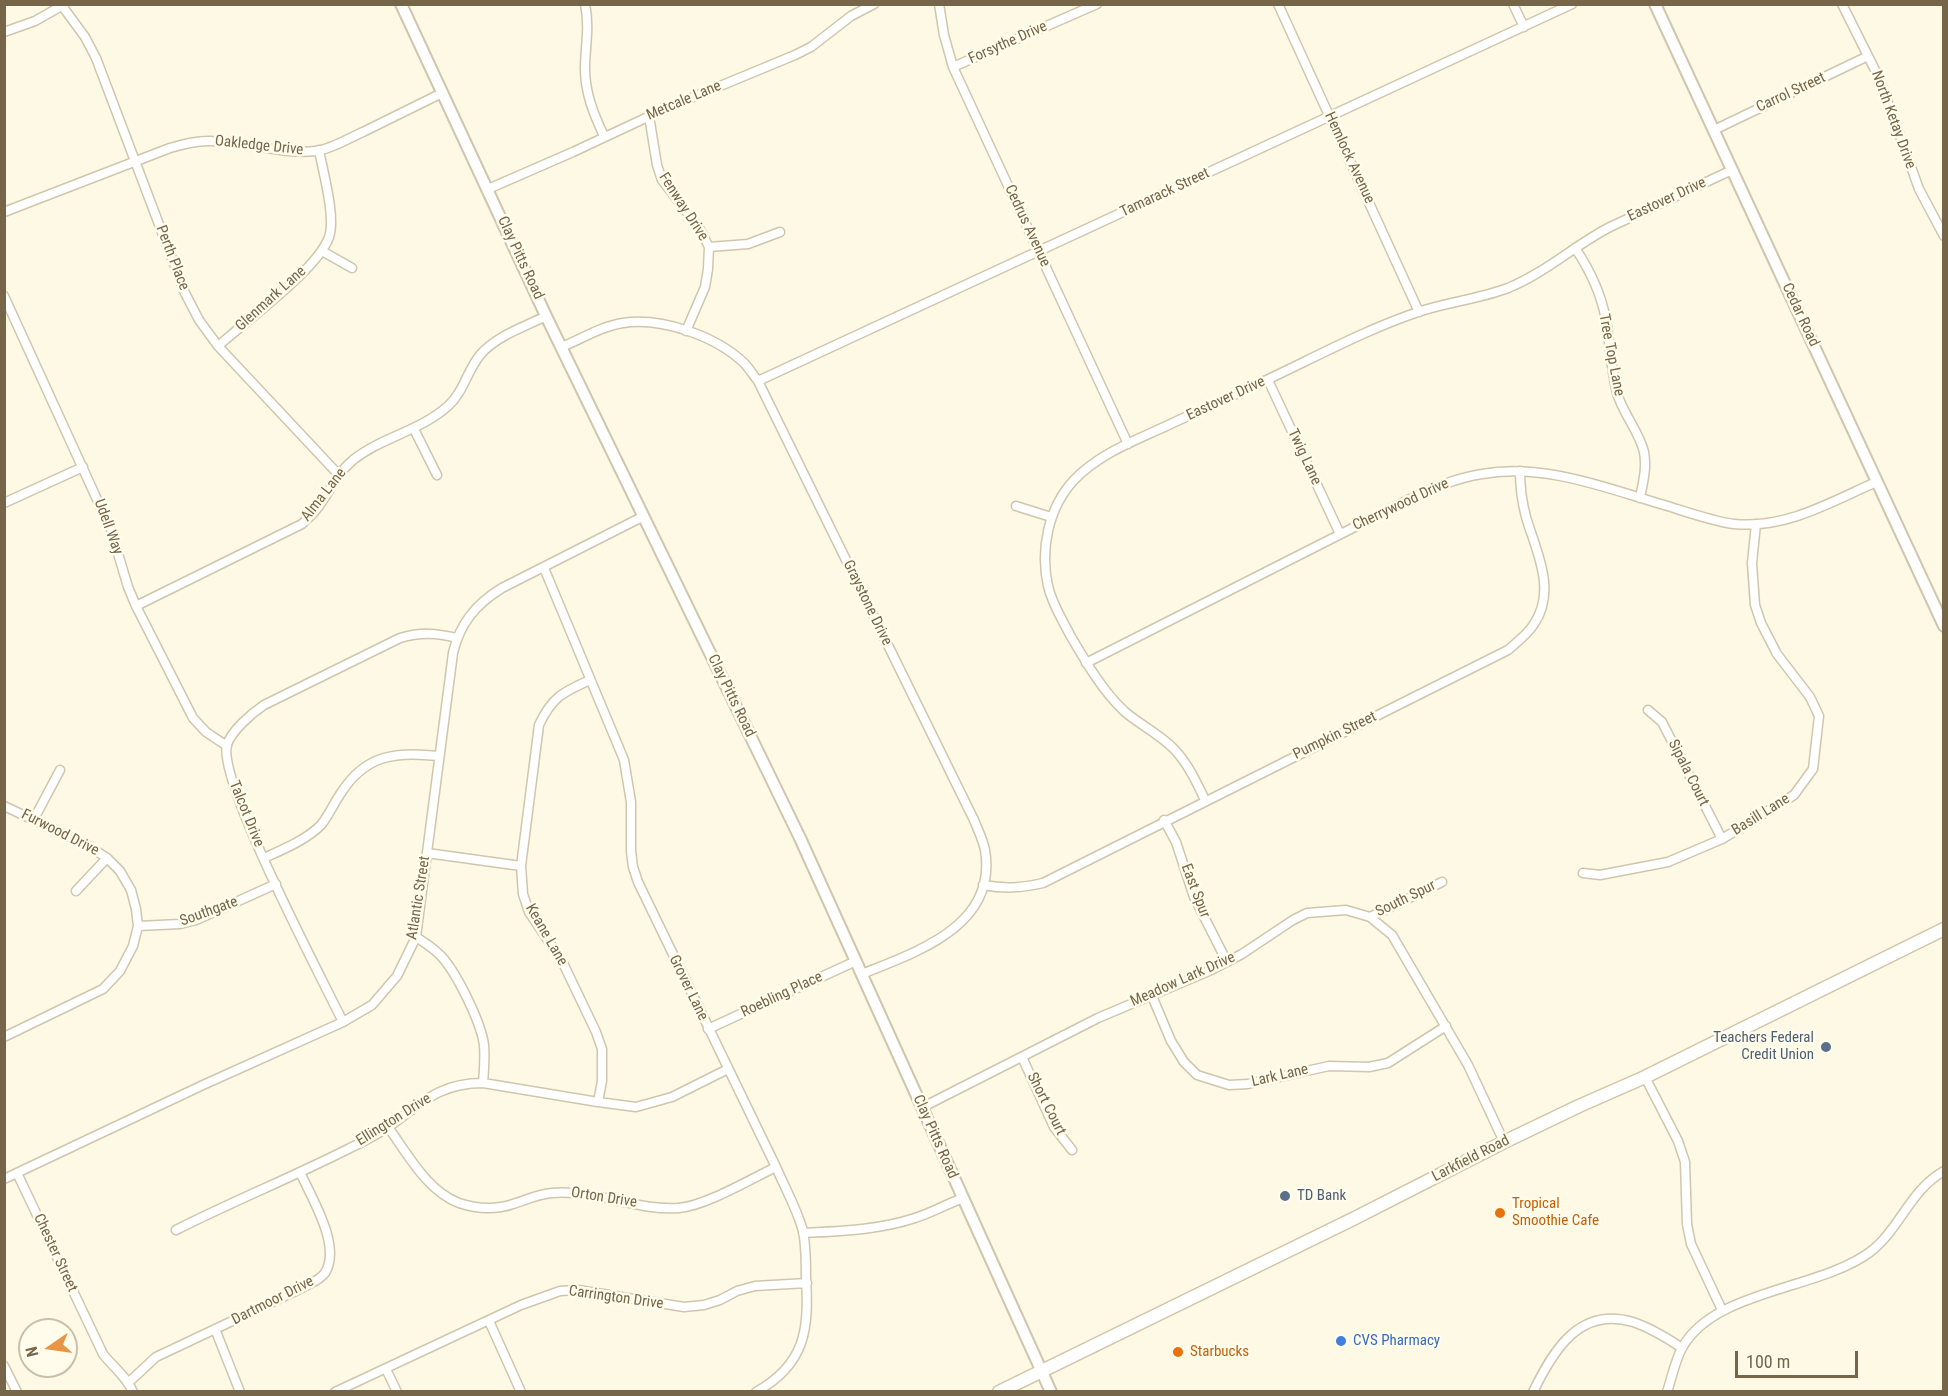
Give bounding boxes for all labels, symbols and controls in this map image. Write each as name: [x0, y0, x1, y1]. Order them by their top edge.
street label: Forsythe Drive: [966, 18, 1050, 68]
street label: Carrol Street: [1754, 69, 1828, 117]
street label: North Ketay Drive: [1867, 69, 1919, 171]
street label: Metcale Lane: [644, 77, 724, 125]
street label: Hemlock Avenue: [1320, 109, 1378, 207]
street label: Oakledge Drive: [214, 132, 304, 160]
street label: Tamarack Street: [1118, 164, 1212, 222]
street label: Fenway Drive: [654, 169, 712, 245]
street label: Eastover Drive: [1625, 174, 1709, 226]
street label: Cedrus Avenue: [1000, 182, 1054, 270]
street label: Clay Pitts Road: [493, 214, 547, 302]
street label: Perth Place: [151, 223, 193, 293]
street label: Glenmark Lane: [232, 263, 310, 335]
street label: Cedar Road: [1777, 280, 1823, 350]
street label: Tree Top Lane: [1594, 312, 1628, 398]
street label: Eastover Drive: [1184, 373, 1268, 425]
street label: Twig Lane: [1283, 426, 1325, 488]
street label: Alma Lane: [298, 465, 350, 525]
street label: Cherrywood Drive: [1350, 475, 1452, 535]
street label: Udell Way: [90, 497, 126, 557]
street label: Graystone Drive: [839, 557, 895, 649]
street label: Clay Pitts Road: [703, 652, 759, 740]
street label: Pumpkin Street: [1290, 708, 1380, 764]
street label: Sipala Court: [1664, 737, 1712, 809]
street label: Talcot Drive: [225, 778, 267, 850]
street label: Basill Lane: [1729, 790, 1793, 840]
street label: Furwood Drive: [18, 806, 102, 860]
street label: Atlantic Street: [404, 855, 434, 941]
street label: East Spur: [1176, 861, 1214, 921]
street label: South Spur: [1373, 877, 1439, 921]
street label: Southgate: [178, 893, 240, 931]
street label: Keane Lane: [521, 901, 571, 969]
street label: Meadow Lark Drive: [1128, 949, 1238, 1011]
street label: Grover Lane: [664, 952, 712, 1024]
street label: Roebling Place: [738, 968, 826, 1022]
place label: Teachers Federal Credit Union: [1713, 1029, 1814, 1064]
marker: Teachers Federal Credit Union: [1819, 1040, 1833, 1054]
street label: Lark Lane: [1250, 1061, 1310, 1091]
street label: Short Court: [1023, 1070, 1069, 1138]
street label: Ellington Drive: [353, 1090, 435, 1150]
street label: Clay Pitts Road: [909, 1092, 961, 1182]
street label: Larkfield Road: [1429, 1132, 1513, 1186]
street label: Orton Drive: [570, 1184, 638, 1212]
place label: TD Bank: [1297, 1187, 1346, 1205]
marker: TD Bank: [1278, 1189, 1292, 1203]
place label: Tropical Smoothie Cafe: [1512, 1195, 1599, 1230]
marker: Tropical Smoothie Cafe: [1493, 1206, 1507, 1220]
street label: Chester Street: [29, 1211, 81, 1295]
street label: Dartmoor Drive: [229, 1273, 317, 1329]
street label: Carrington Drive: [568, 1282, 664, 1314]
north arrow: [18, 1318, 78, 1378]
place label: CVS Pharmacy: [1353, 1332, 1440, 1350]
marker: CVS Pharmacy: [1334, 1334, 1348, 1348]
scale bar: [1738, 1339, 1861, 1377]
place label: Starbucks: [1190, 1343, 1249, 1361]
text: N: [22, 1345, 42, 1359]
marker: Starbucks: [1171, 1345, 1185, 1359]
text: 100 m: [1746, 1351, 1790, 1372]

